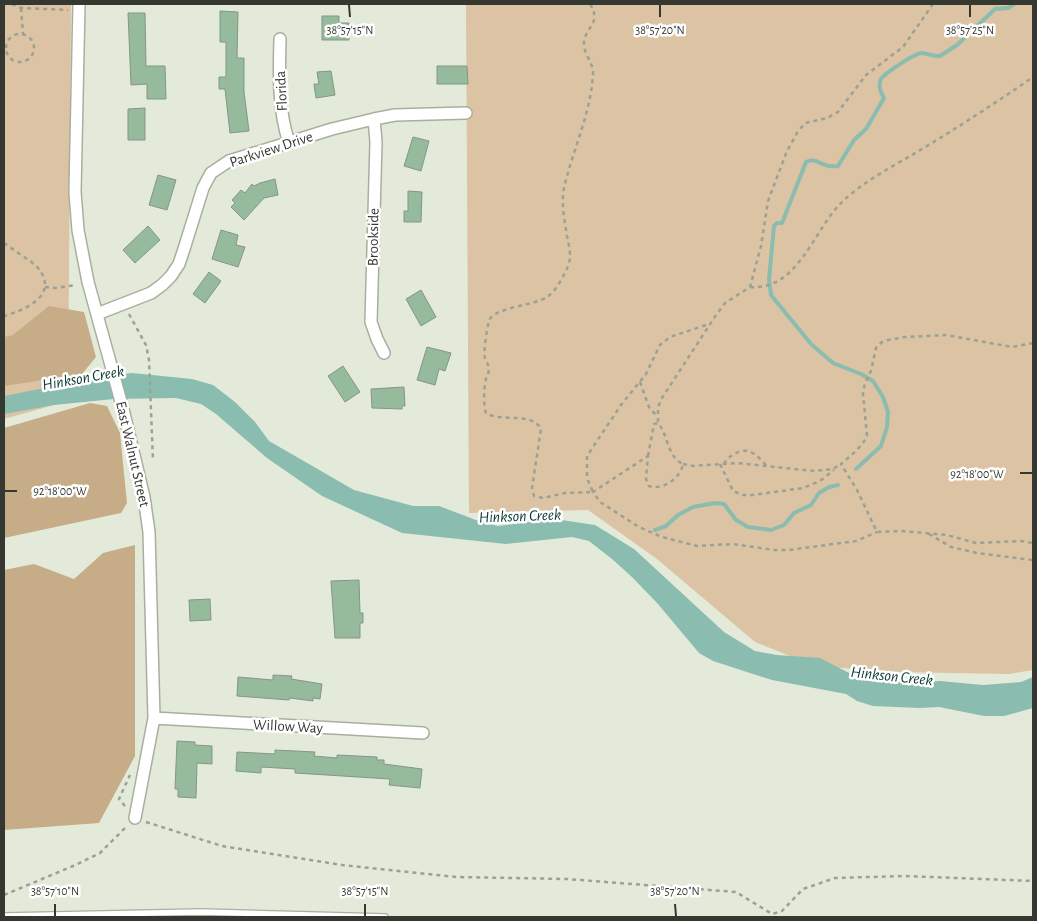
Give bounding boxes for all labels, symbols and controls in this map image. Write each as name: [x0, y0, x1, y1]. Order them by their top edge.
text: 38°57'15"N: [327, 24, 373, 36]
text: 38°57'20"N: [635, 24, 685, 36]
text: 38°57'25"N: [946, 24, 994, 36]
street label: Florida: [273, 70, 290, 112]
street label: Parkview Drive: [228, 129, 315, 170]
street label: Brookside: [365, 208, 382, 266]
water label: Hinkson Creek: [41, 363, 125, 393]
street label: East Walnut Street: [113, 400, 152, 509]
text: 92°18'00"W: [950, 468, 1004, 480]
text: 92°18'00"W: [33, 485, 87, 497]
water label: Hinkson Creek: [478, 507, 562, 525]
water label: Hinkson Creek: [850, 664, 934, 688]
street label: Willow Way: [253, 717, 324, 736]
text: 38°57'10"N: [31, 885, 79, 897]
text: 38°57'15"N: [342, 885, 388, 897]
text: 38°57'20"N: [650, 885, 700, 897]

